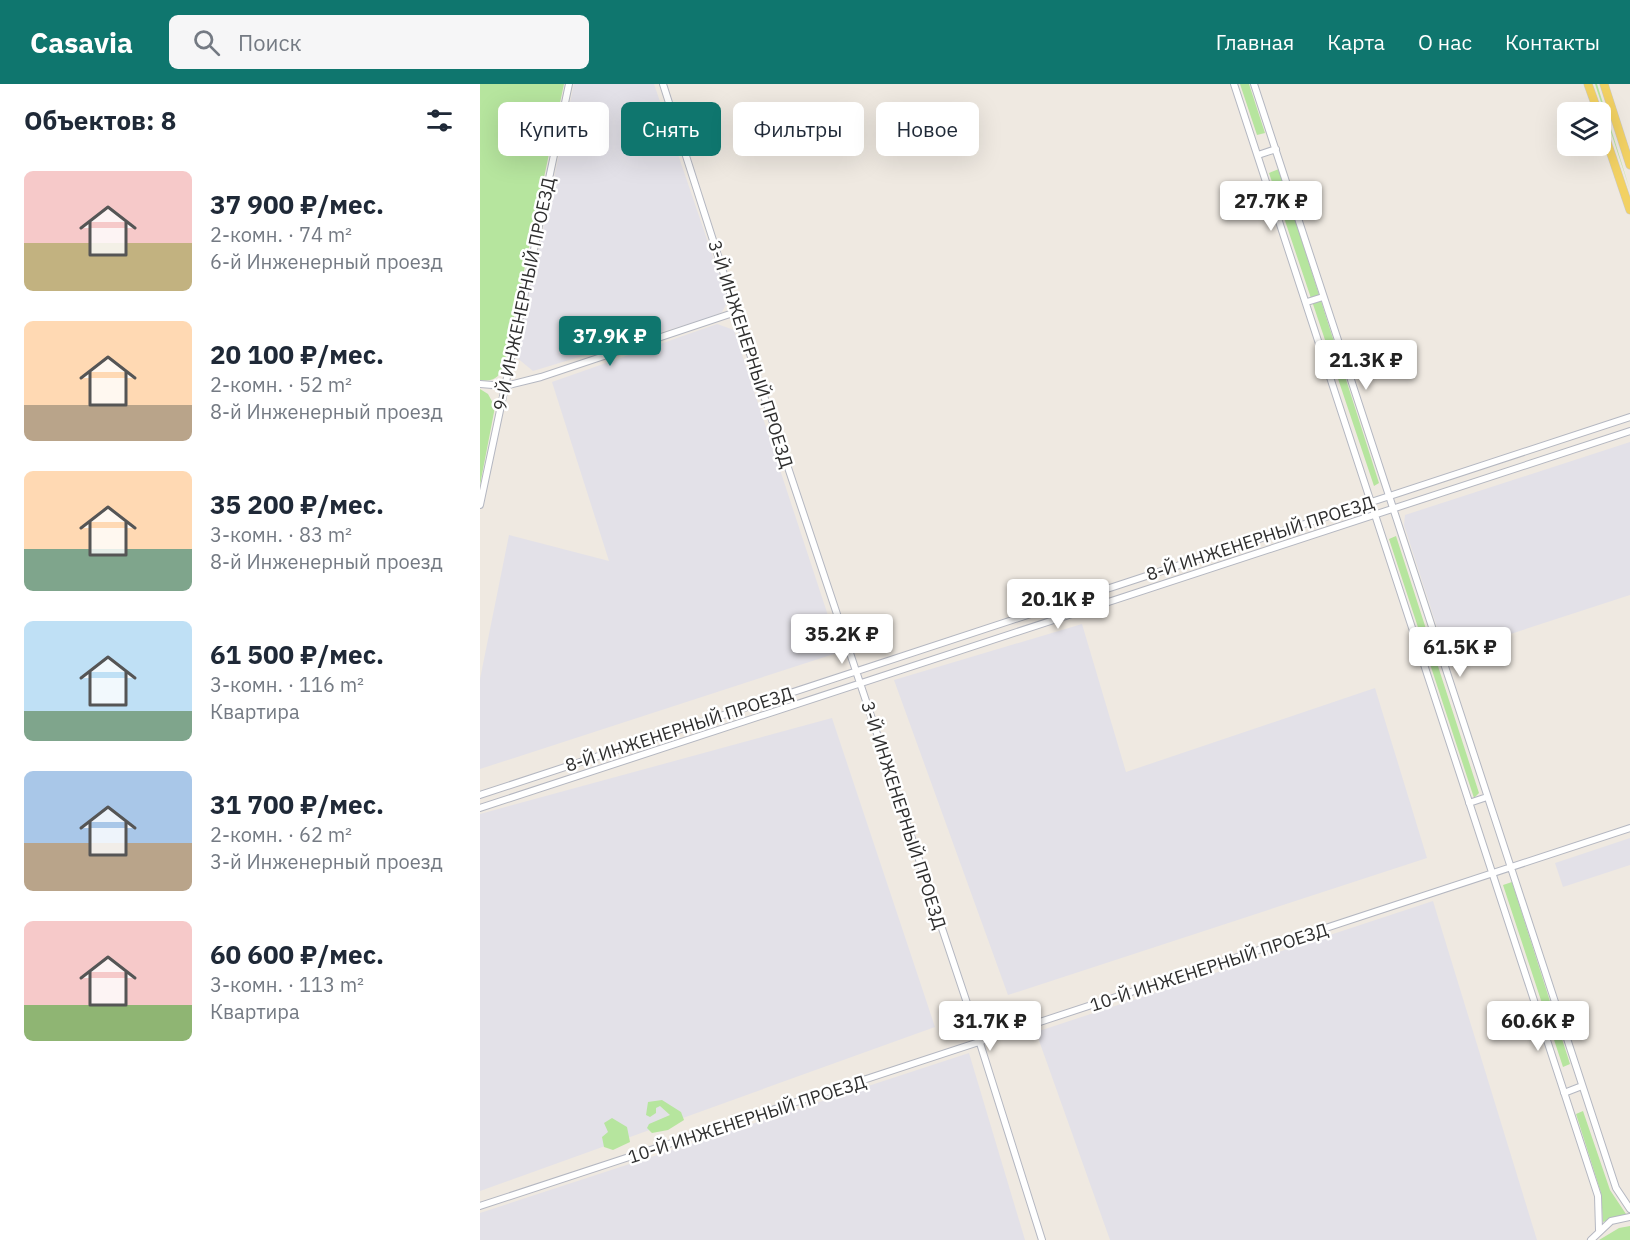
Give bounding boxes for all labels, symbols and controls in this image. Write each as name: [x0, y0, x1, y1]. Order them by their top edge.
search box: [169, 15, 589, 69]
text: Casavia: [30, 24, 133, 61]
icon: search: [190, 26, 223, 59]
text: Поиск: [238, 28, 302, 57]
text: Главная: [1216, 28, 1294, 56]
text: Карта: [1327, 28, 1385, 56]
text: О нас: [1418, 28, 1472, 56]
text: Контакты: [1505, 28, 1600, 56]
chip: Купить: [498, 102, 609, 156]
chip: Снять: [621, 102, 721, 156]
chip: Фильтры: [733, 102, 864, 156]
chip: Новое: [876, 102, 979, 156]
map controls: [1557, 102, 1611, 156]
button: layers: [1557, 102, 1611, 156]
text: Объектов: 8: [24, 103, 176, 137]
icon: filters: [423, 104, 456, 137]
street label: 9-Й ИНЖЕНЕРНЫЙ ПРОЕЗД: [488, 175, 560, 413]
pin: 27.7K ₽: [1216, 181, 1326, 232]
text: 37 900 ₽/мес.: [210, 187, 384, 221]
text: 27.7K ₽: [1234, 187, 1308, 214]
icon: home: [72, 195, 144, 267]
text: 2-комн. · 74 m²: [210, 221, 352, 248]
street label: 3-Й ИНЖЕНЕРНЫЙ ПРОЕЗД: [703, 237, 799, 471]
text: 6-й Инженерный проезд: [210, 248, 443, 275]
pin: 37.9K ₽: [555, 316, 665, 367]
text: 37.9K ₽: [573, 322, 647, 349]
text: 20 100 ₽/мес.: [210, 337, 384, 371]
pin: 21.3K ₽: [1311, 340, 1421, 391]
icon: home: [72, 345, 144, 417]
text: 21.3K ₽: [1329, 346, 1403, 373]
text: 2-комн. · 52 m²: [210, 371, 352, 398]
text: 8-й Инженерный проезд: [210, 398, 443, 425]
text: 35 200 ₽/мес.: [210, 487, 384, 521]
street label: 8-Й ИНЖЕНЕРНЫЙ ПРОЕЗД: [1143, 490, 1377, 586]
icon: home: [72, 495, 144, 567]
text: 3-комн. · 83 m²: [210, 521, 352, 548]
text: 8-й Инженерный проезд: [210, 548, 443, 575]
pin: 20.1K ₽: [1003, 579, 1113, 630]
text: 20.1K ₽: [1021, 585, 1095, 612]
pin: 35.2K ₽: [787, 614, 897, 665]
text: 35.2K ₽: [805, 620, 879, 647]
pin: 61.5K ₽: [1405, 627, 1515, 678]
text: 61.5K ₽: [1423, 633, 1497, 660]
text: 61 500 ₽/мес.: [210, 637, 384, 671]
icon: home: [72, 645, 144, 717]
text: 3-комн. · 116 m²: [210, 671, 364, 698]
street label: 8-Й ИНЖЕНЕРНЫЙ ПРОЕЗД: [562, 681, 796, 777]
text: Квартира: [210, 698, 300, 725]
street label: 3-Й ИНЖЕНЕРНЫЙ ПРОЕЗД: [856, 698, 952, 932]
text: 31 700 ₽/мес.: [210, 787, 384, 821]
icon: home: [72, 795, 144, 867]
text: 2-комн. · 62 m²: [210, 821, 352, 848]
text: 3-й Инженерный проезд: [210, 848, 443, 875]
street label: 10-Й ИНЖЕНЕРНЫЙ ПРОЕЗД: [1087, 918, 1331, 1016]
text: 60 600 ₽/мес.: [210, 937, 384, 971]
icon: home: [72, 945, 144, 1017]
text: 3-комн. · 113 m²: [210, 971, 364, 998]
text: Квартира: [210, 998, 300, 1025]
pin: 31.7K ₽: [935, 1001, 1045, 1052]
pin: 60.6K ₽: [1483, 1001, 1593, 1052]
text: 31.7K ₽: [953, 1007, 1027, 1034]
text: 60.6K ₽: [1501, 1007, 1575, 1034]
street label: 10-Й ИНЖЕНЕРНЫЙ ПРОЕЗД: [625, 1070, 869, 1168]

